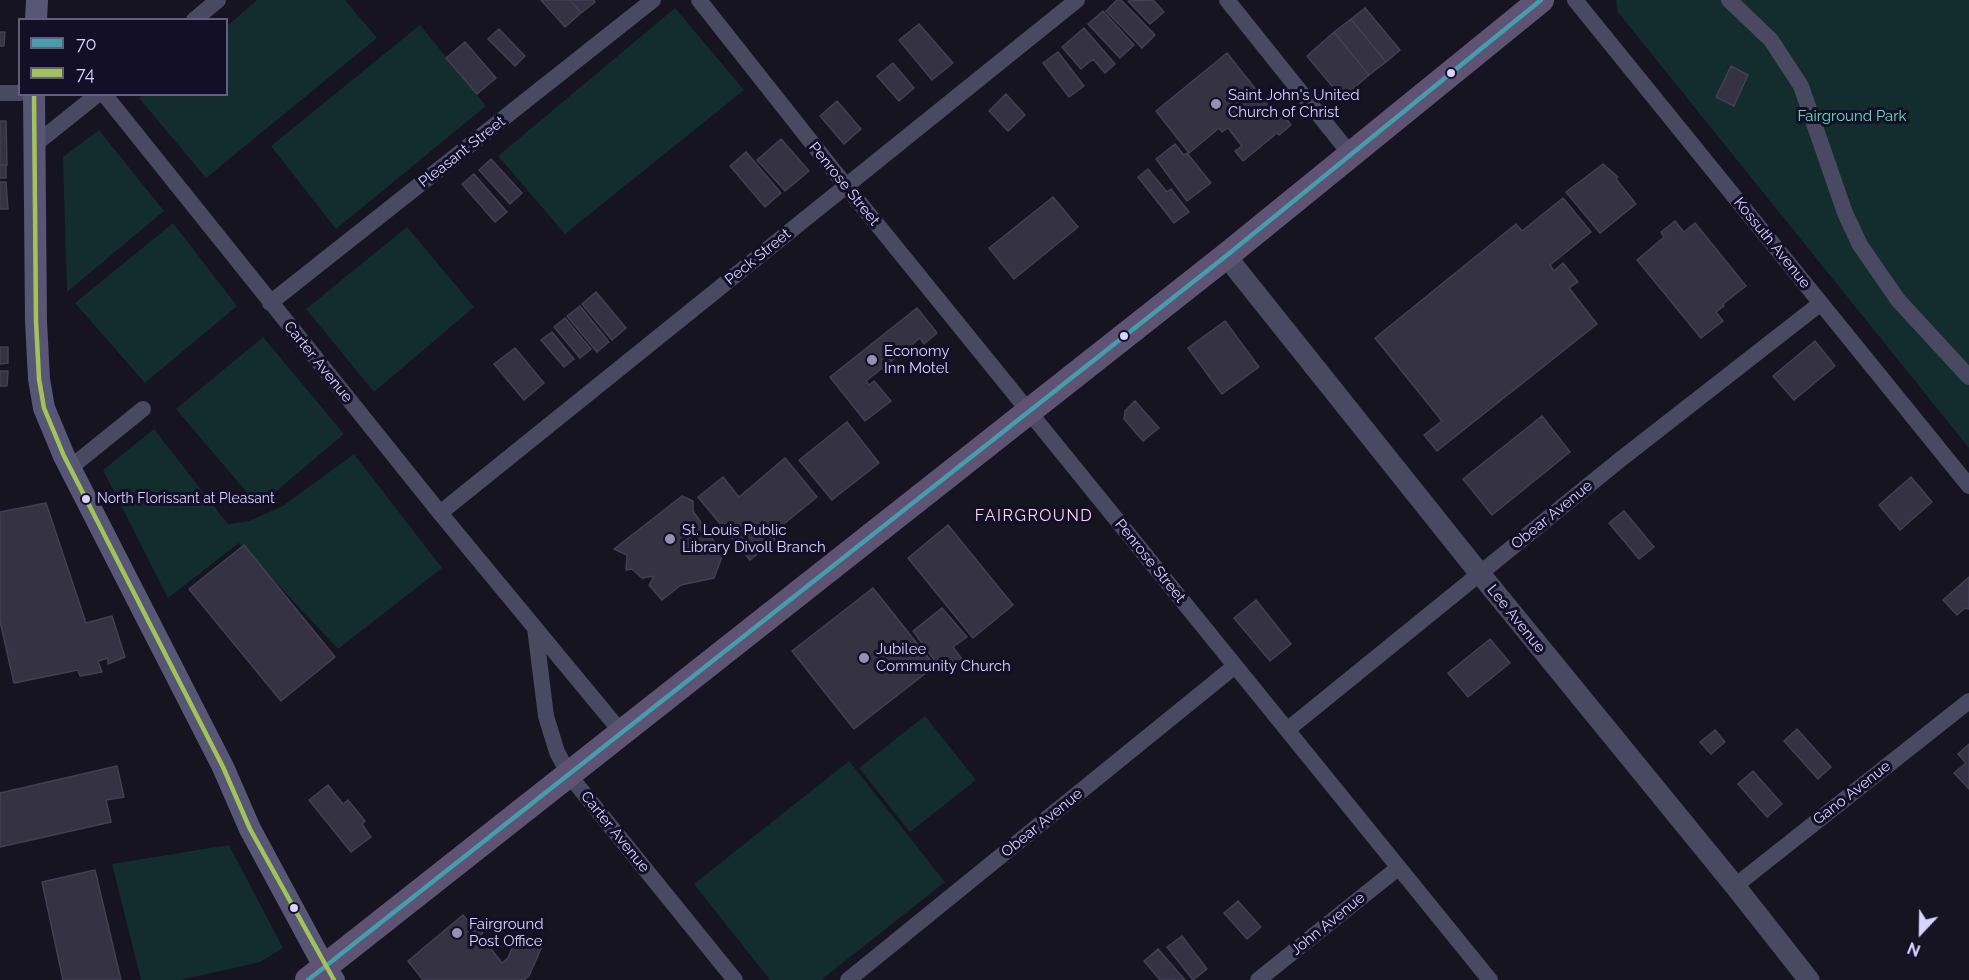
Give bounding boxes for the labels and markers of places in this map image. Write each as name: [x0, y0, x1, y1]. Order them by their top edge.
unlabelled marker: [1445, 67, 1457, 79]
place label: Saint John's United Church of Christ: [1228, 86, 1360, 121]
marker: Saint John's United Church of Christ: [1209, 97, 1223, 111]
unlabelled marker: [1118, 330, 1130, 342]
place label: Economy Inn Motel: [884, 342, 949, 377]
marker: Economy Inn Motel: [865, 353, 879, 367]
place label: North Florissant at Pleasant: [97, 491, 275, 507]
marker: North Florissant at Pleasant: [80, 493, 92, 505]
place label: St. Louis Public Library Divoll Branch: [682, 521, 826, 556]
marker: St. Louis Public Library Divoll Branch: [663, 532, 677, 546]
place label: Jubilee Community Church: [876, 640, 1011, 675]
marker: Jubilee Community Church: [857, 651, 871, 665]
unlabelled marker: [288, 902, 300, 914]
place label: Fairground Post Office: [469, 915, 544, 950]
marker: Fairground Post Office: [450, 926, 464, 940]

